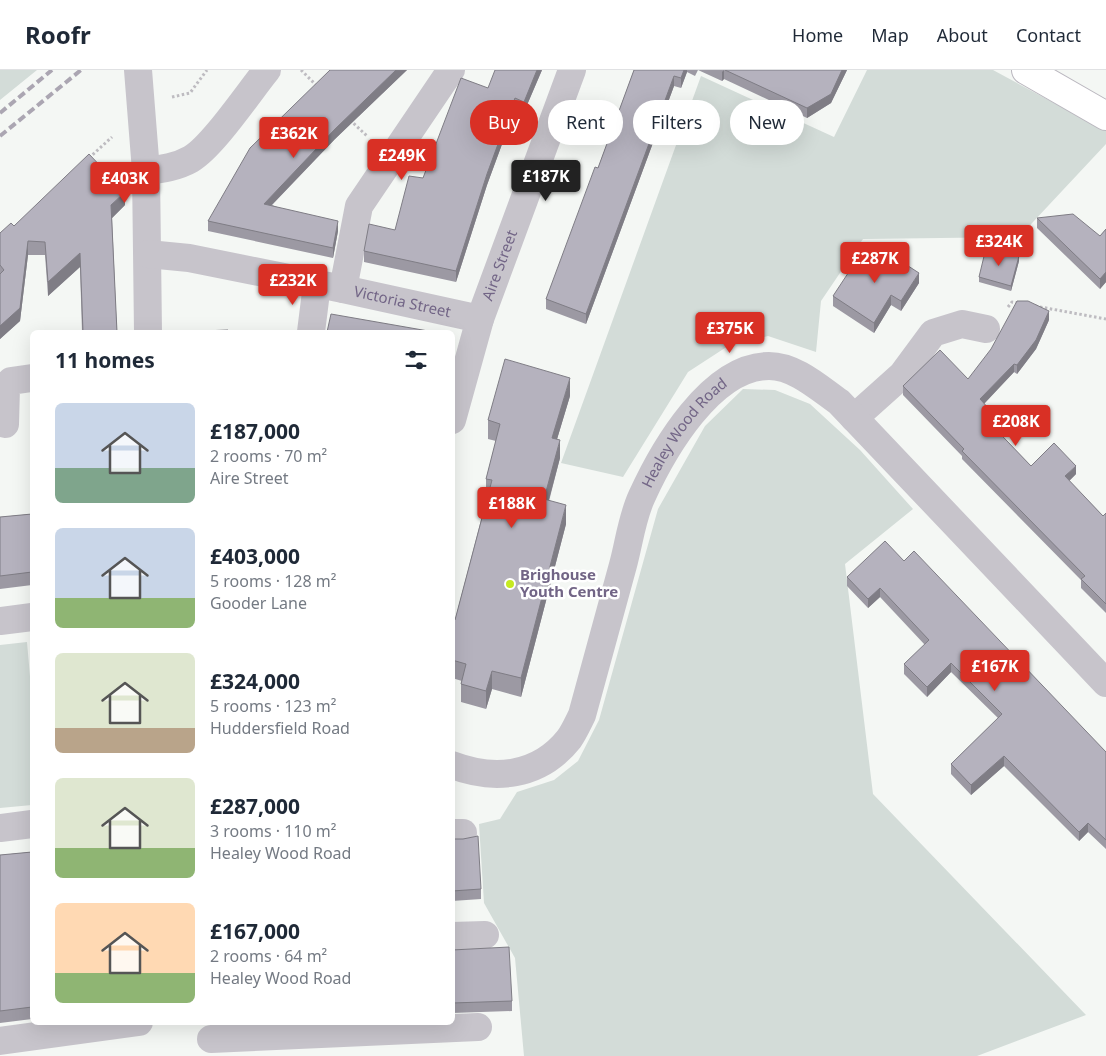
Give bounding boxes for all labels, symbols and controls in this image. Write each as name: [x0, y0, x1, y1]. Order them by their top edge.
text: Roofr: [25, 18, 91, 51]
text: Home: [792, 23, 843, 47]
text: Map: [871, 23, 909, 47]
text: About: [937, 23, 988, 47]
text: Contact: [1016, 23, 1081, 47]
chip: Buy: [470, 100, 538, 145]
chip: Rent: [548, 100, 623, 145]
chip: Filters: [633, 100, 720, 145]
chip: New: [730, 100, 804, 145]
pin: £362K: [259, 116, 329, 159]
text: £362K: [270, 122, 318, 144]
pin: £249K: [367, 138, 437, 181]
text: £249K: [378, 144, 426, 166]
pin: £187K: [511, 160, 581, 202]
pin: £403K: [90, 162, 160, 204]
text: £187K: [522, 165, 570, 187]
text: £403K: [101, 167, 149, 189]
pin: £324K: [964, 224, 1034, 267]
street label: Aire Street: [477, 226, 521, 303]
text: £324K: [975, 230, 1023, 252]
pin: £287K: [840, 242, 910, 284]
text: £287K: [851, 247, 899, 269]
pin: £232K: [258, 264, 328, 306]
text: £232K: [269, 269, 317, 291]
street label: Victoria Street: [352, 281, 454, 321]
pin: £375K: [695, 312, 765, 354]
text: £375K: [706, 317, 754, 339]
text: 11 homes: [55, 346, 155, 374]
icon: filters: [402, 346, 430, 374]
street label: Healey Wood Road: [636, 373, 731, 491]
pin: £208K: [981, 404, 1051, 447]
text: £208K: [992, 410, 1040, 432]
text: £187,000: [210, 417, 300, 445]
icon: home: [95, 423, 155, 483]
text: 2 rooms · 70 m²: [210, 445, 327, 467]
text: Aire Street: [210, 467, 289, 489]
pin: £188K: [477, 486, 547, 529]
text: £188K: [488, 492, 536, 514]
text: £403,000: [210, 542, 300, 570]
icon: home: [95, 548, 155, 608]
place label: Brighouse Youth Centre: [520, 564, 618, 601]
text: 5 rooms · 128 m²: [210, 570, 336, 592]
marker: Brighouse Youth Centre: [504, 578, 516, 590]
text: Gooder Lane: [210, 592, 307, 614]
pin: £167K: [960, 650, 1030, 692]
text: £167K: [971, 655, 1019, 677]
text: £324,000: [210, 667, 300, 695]
icon: home: [95, 673, 155, 733]
text: 5 rooms · 123 m²: [210, 695, 336, 717]
text: Huddersfield Road: [210, 717, 350, 739]
text: £287,000: [210, 792, 300, 820]
icon: home: [95, 798, 155, 858]
text: 3 rooms · 110 m²: [210, 820, 336, 842]
text: Healey Wood Road: [210, 842, 351, 864]
text: £167,000: [210, 917, 300, 945]
icon: home: [95, 923, 155, 983]
text: 2 rooms · 64 m²: [210, 945, 327, 967]
text: Healey Wood Road: [210, 967, 351, 989]

